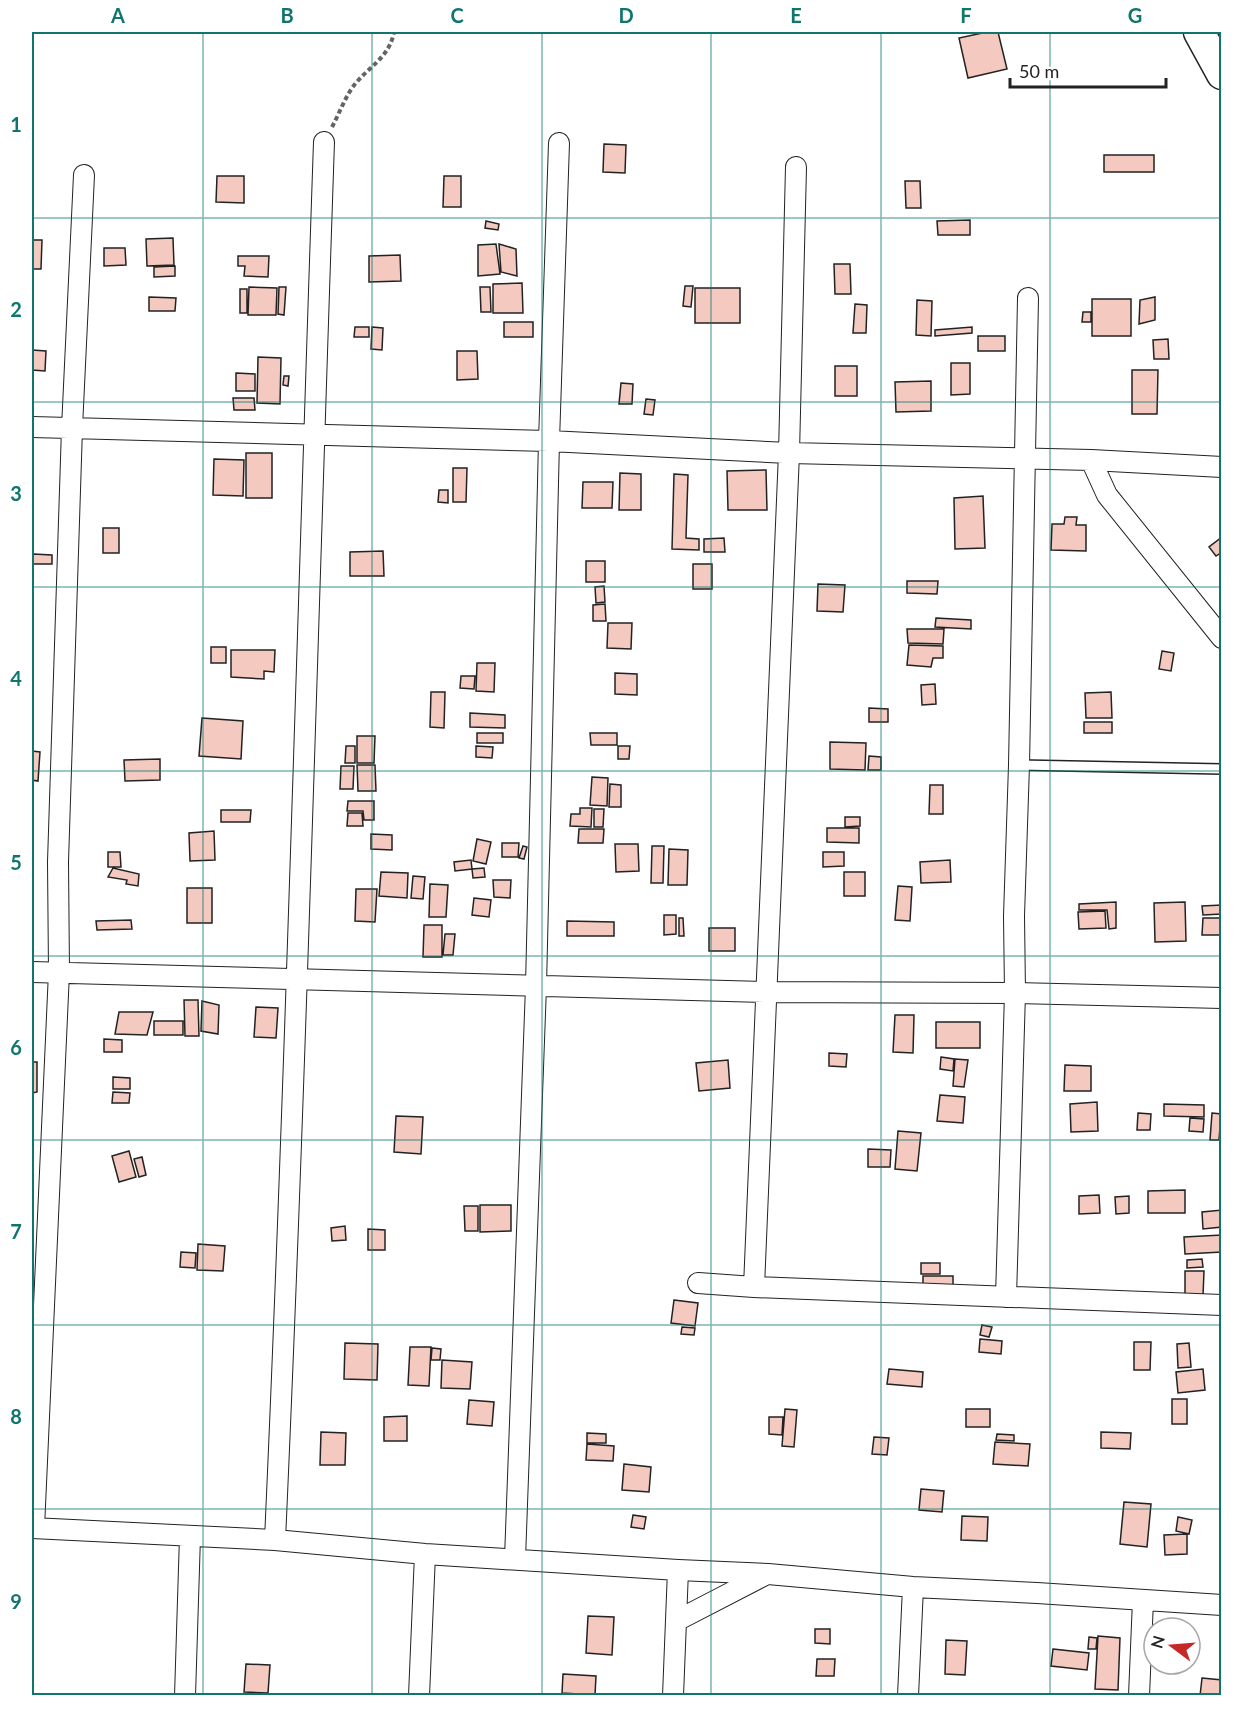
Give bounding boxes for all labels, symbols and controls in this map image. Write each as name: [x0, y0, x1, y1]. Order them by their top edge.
text: A: [110, 3, 125, 27]
text: B: [280, 3, 294, 27]
text: C: [450, 3, 464, 27]
text: D: [618, 3, 634, 27]
text: E: [790, 3, 802, 27]
text: F: [960, 3, 972, 27]
text: G: [1128, 3, 1142, 27]
scale bar: [1010, 51, 1166, 89]
text: 50 m: [1019, 60, 1059, 82]
text: 1: [10, 112, 22, 136]
text: 2: [10, 297, 22, 321]
text: 3: [10, 481, 22, 505]
text: 4: [10, 666, 22, 690]
text: 5: [10, 850, 22, 874]
text: 6: [10, 1035, 22, 1059]
text: 7: [10, 1219, 22, 1243]
text: 8: [10, 1404, 22, 1428]
text: 9: [10, 1589, 22, 1613]
north arrow: [1142, 1616, 1202, 1676]
text: N: [1146, 1633, 1168, 1650]

